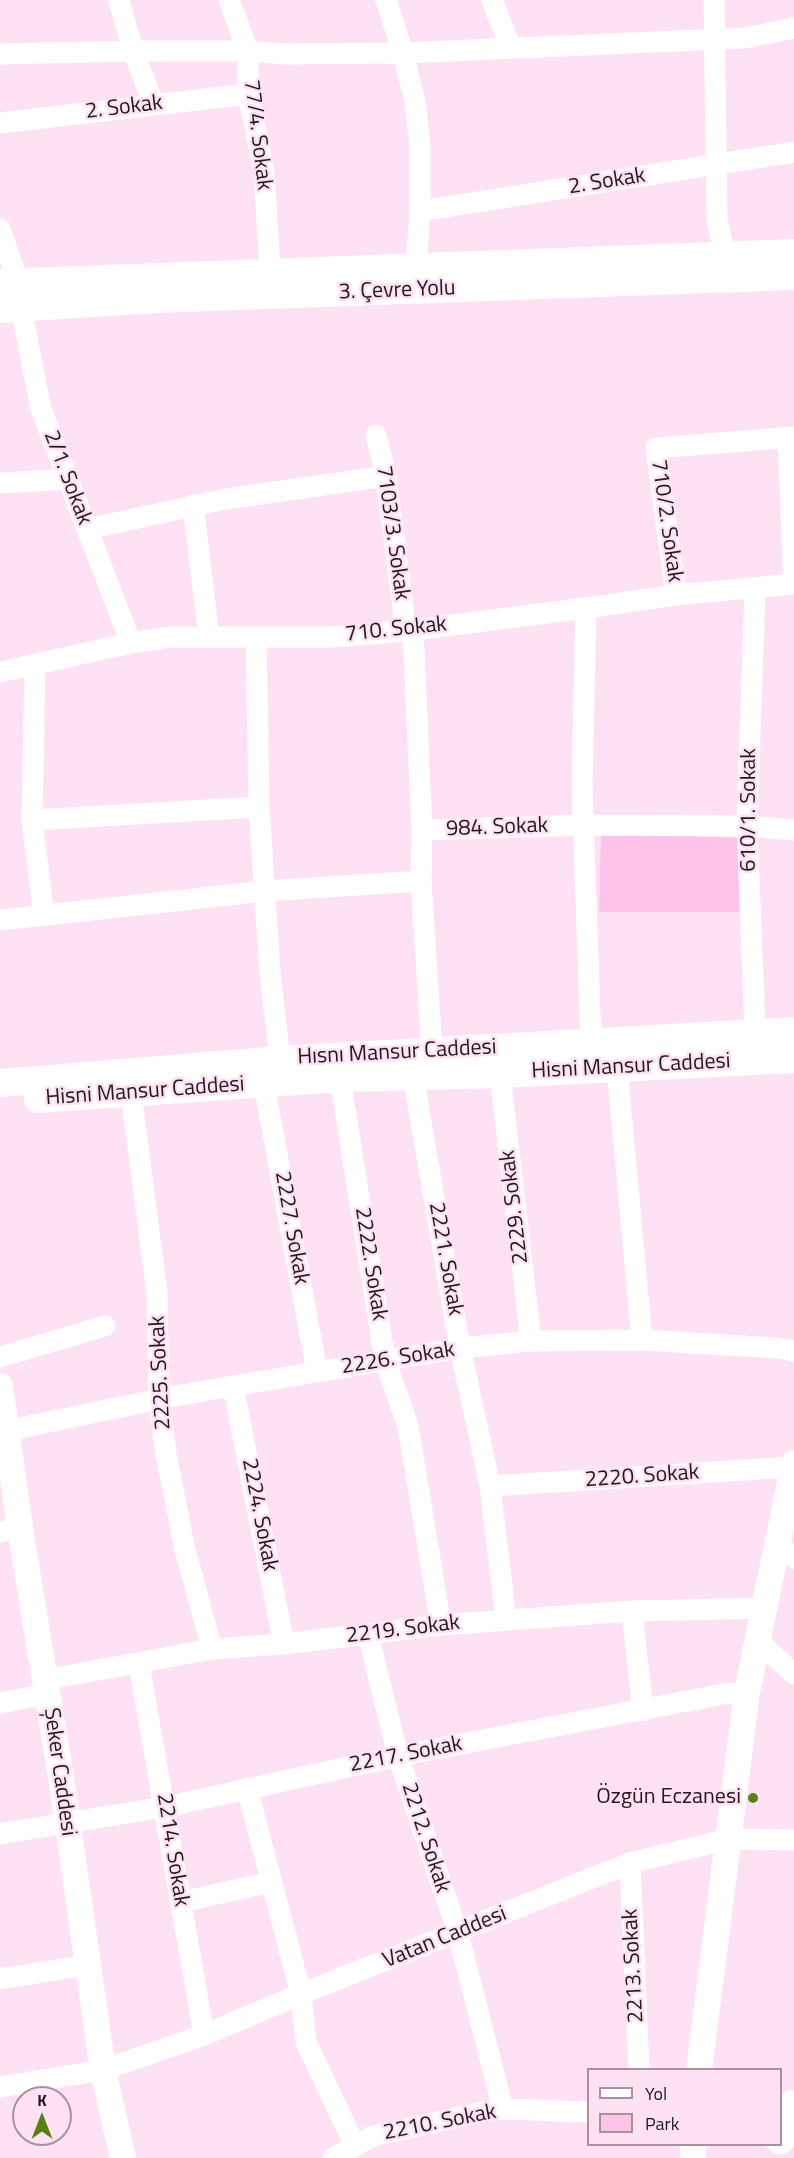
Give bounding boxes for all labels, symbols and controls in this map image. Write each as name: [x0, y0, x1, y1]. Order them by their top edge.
street label: 77/4. Sokak: [237, 78, 277, 192]
street label: 2. Sokak: [84, 90, 164, 126]
street label: 2. Sokak: [567, 163, 647, 201]
street label: 3. Çevre Yolu: [338, 276, 456, 306]
street label: 2/1. Sokak: [37, 427, 97, 529]
street label: 710/2. Sokak: [644, 458, 688, 584]
street label: 7103/3. Sokak: [369, 464, 415, 602]
street label: 710. Sokak: [344, 612, 448, 648]
street label: 610/1. Sokak: [737, 748, 763, 872]
street label: 984. Sokak: [446, 813, 548, 843]
street label: Hısnı Mansur Caddesi: [297, 1035, 497, 1071]
street label: Hisni Mansur Caddesi: [531, 1049, 731, 1085]
street label: Hisni Mansur Caddesi: [45, 1072, 245, 1112]
street label: 2229. Sokak: [495, 1149, 535, 1265]
street label: 2227. Sokak: [268, 1169, 314, 1287]
street label: 2221. Sokak: [422, 1200, 468, 1318]
street label: 2222. Sokak: [348, 1205, 392, 1323]
street label: 2225. Sokak: [145, 1315, 177, 1431]
street label: 2226. Sokak: [339, 1337, 457, 1381]
street label: 2224. Sokak: [235, 1456, 283, 1574]
street label: 2220. Sokak: [584, 1460, 700, 1494]
street label: 2219. Sokak: [345, 1610, 461, 1650]
street label: Şeker Caddesi: [37, 1706, 81, 1838]
street label: 2217. Sokak: [347, 1731, 465, 1779]
street label: 2212. Sokak: [395, 1779, 455, 1897]
place label: Özgün Eczanesi: [596, 1785, 741, 1811]
street label: 2214. Sokak: [150, 1791, 194, 1909]
marker: Özgün Eczanesi: [746, 1791, 760, 1805]
street label: Vatan Caddesi: [379, 1901, 511, 1975]
street label: 2213. Sokak: [618, 1908, 650, 2024]
legend: [587, 2068, 782, 2146]
text: Yol: [645, 2080, 667, 2107]
north arrow: [12, 2086, 72, 2146]
text: K: [37, 2088, 47, 2112]
street label: 2210. Sokak: [381, 2099, 499, 2147]
text: Park: [645, 2110, 679, 2137]

